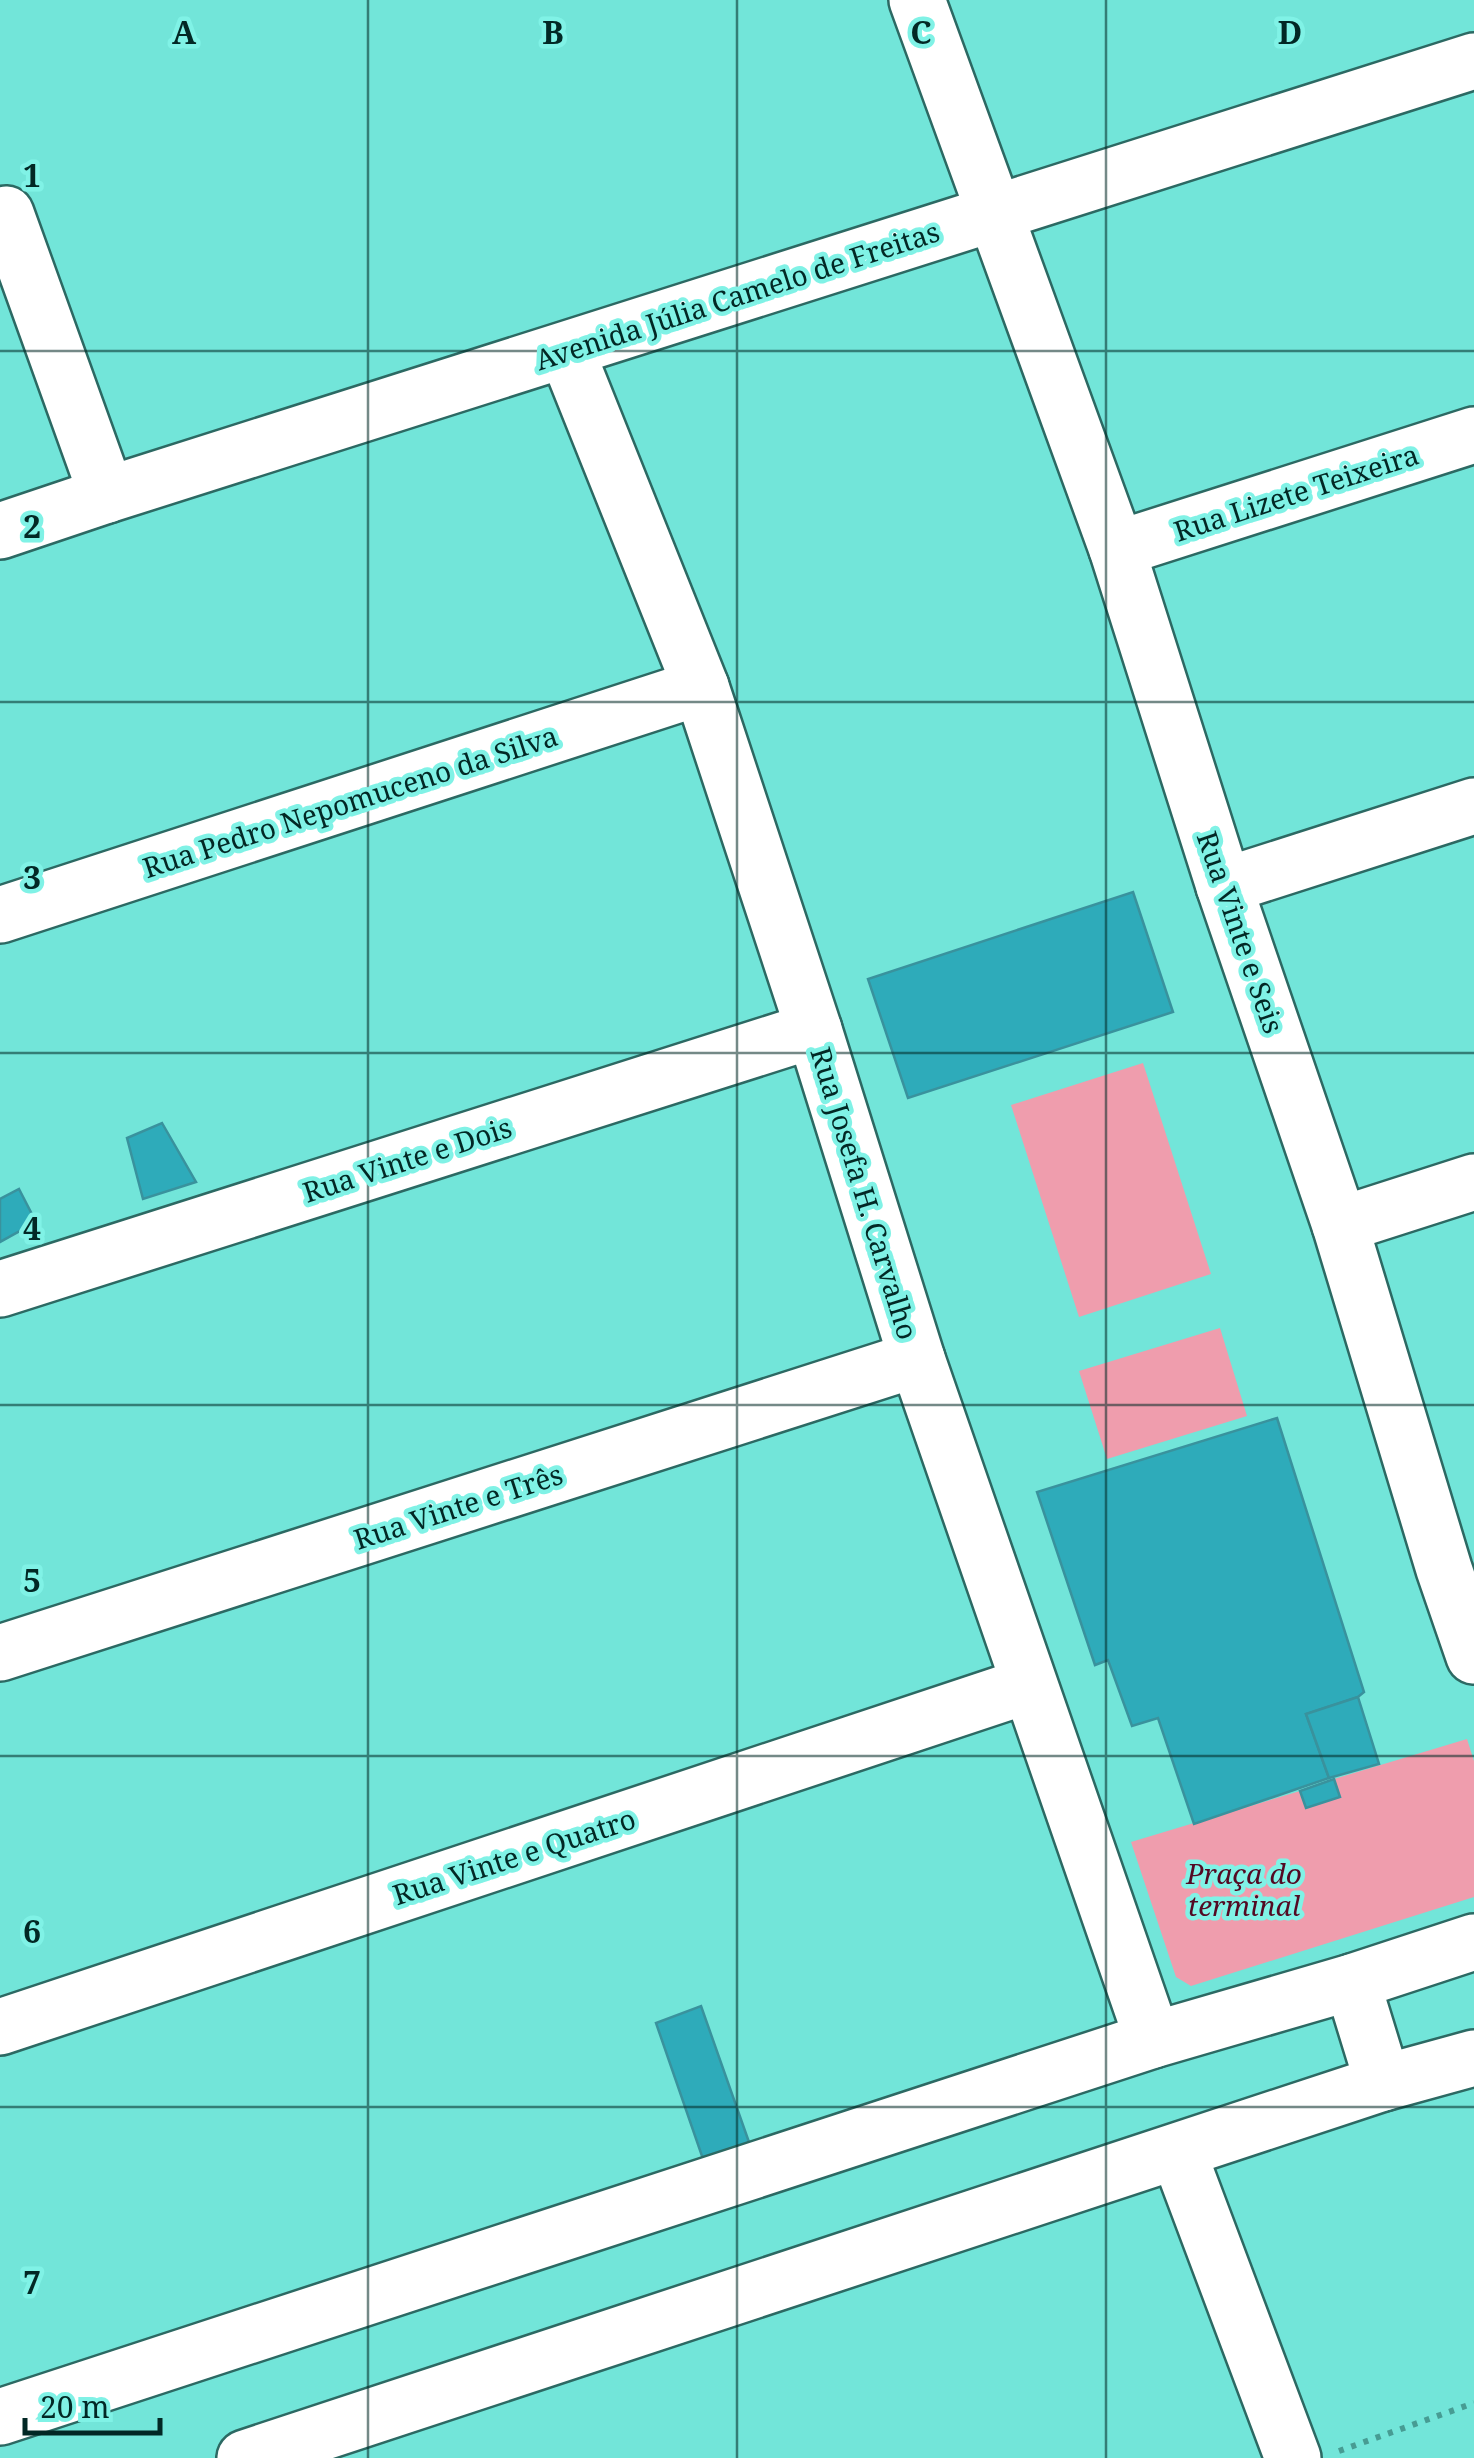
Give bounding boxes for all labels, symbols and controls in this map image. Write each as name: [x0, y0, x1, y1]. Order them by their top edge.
text: A: [172, 10, 197, 53]
text: B: [542, 10, 564, 53]
text: C: [910, 10, 932, 53]
text: D: [1278, 10, 1302, 53]
text: 1: [23, 153, 41, 196]
street label: Avenida Júlia Camelo de Freitas: [530, 212, 944, 378]
street label: Rua Lizete Teixeira: [1169, 434, 1423, 550]
text: 2: [23, 504, 41, 547]
street label: Rua Pedro Nepomuceno da Silva: [138, 716, 562, 886]
street label: Rua Vinte e Seis: [1189, 826, 1293, 1038]
text: 3: [23, 855, 41, 898]
street label: Rua Josefa H. Carvalho: [802, 1042, 928, 1344]
street label: Rua Vinte e Dois: [298, 1107, 516, 1211]
text: 4: [23, 1206, 41, 1249]
street label: Rua Vinte e Três: [349, 1454, 567, 1558]
text: 5: [23, 1558, 41, 1601]
street label: Rua Vinte e Quatro: [388, 1799, 640, 1913]
park label: Praça do terminal: [1185, 1854, 1302, 1924]
text: 6: [23, 1909, 41, 1952]
text: 7: [23, 2260, 41, 2303]
scale bar: [25, 2373, 160, 2435]
text: 20 m: [40, 2386, 110, 2427]

